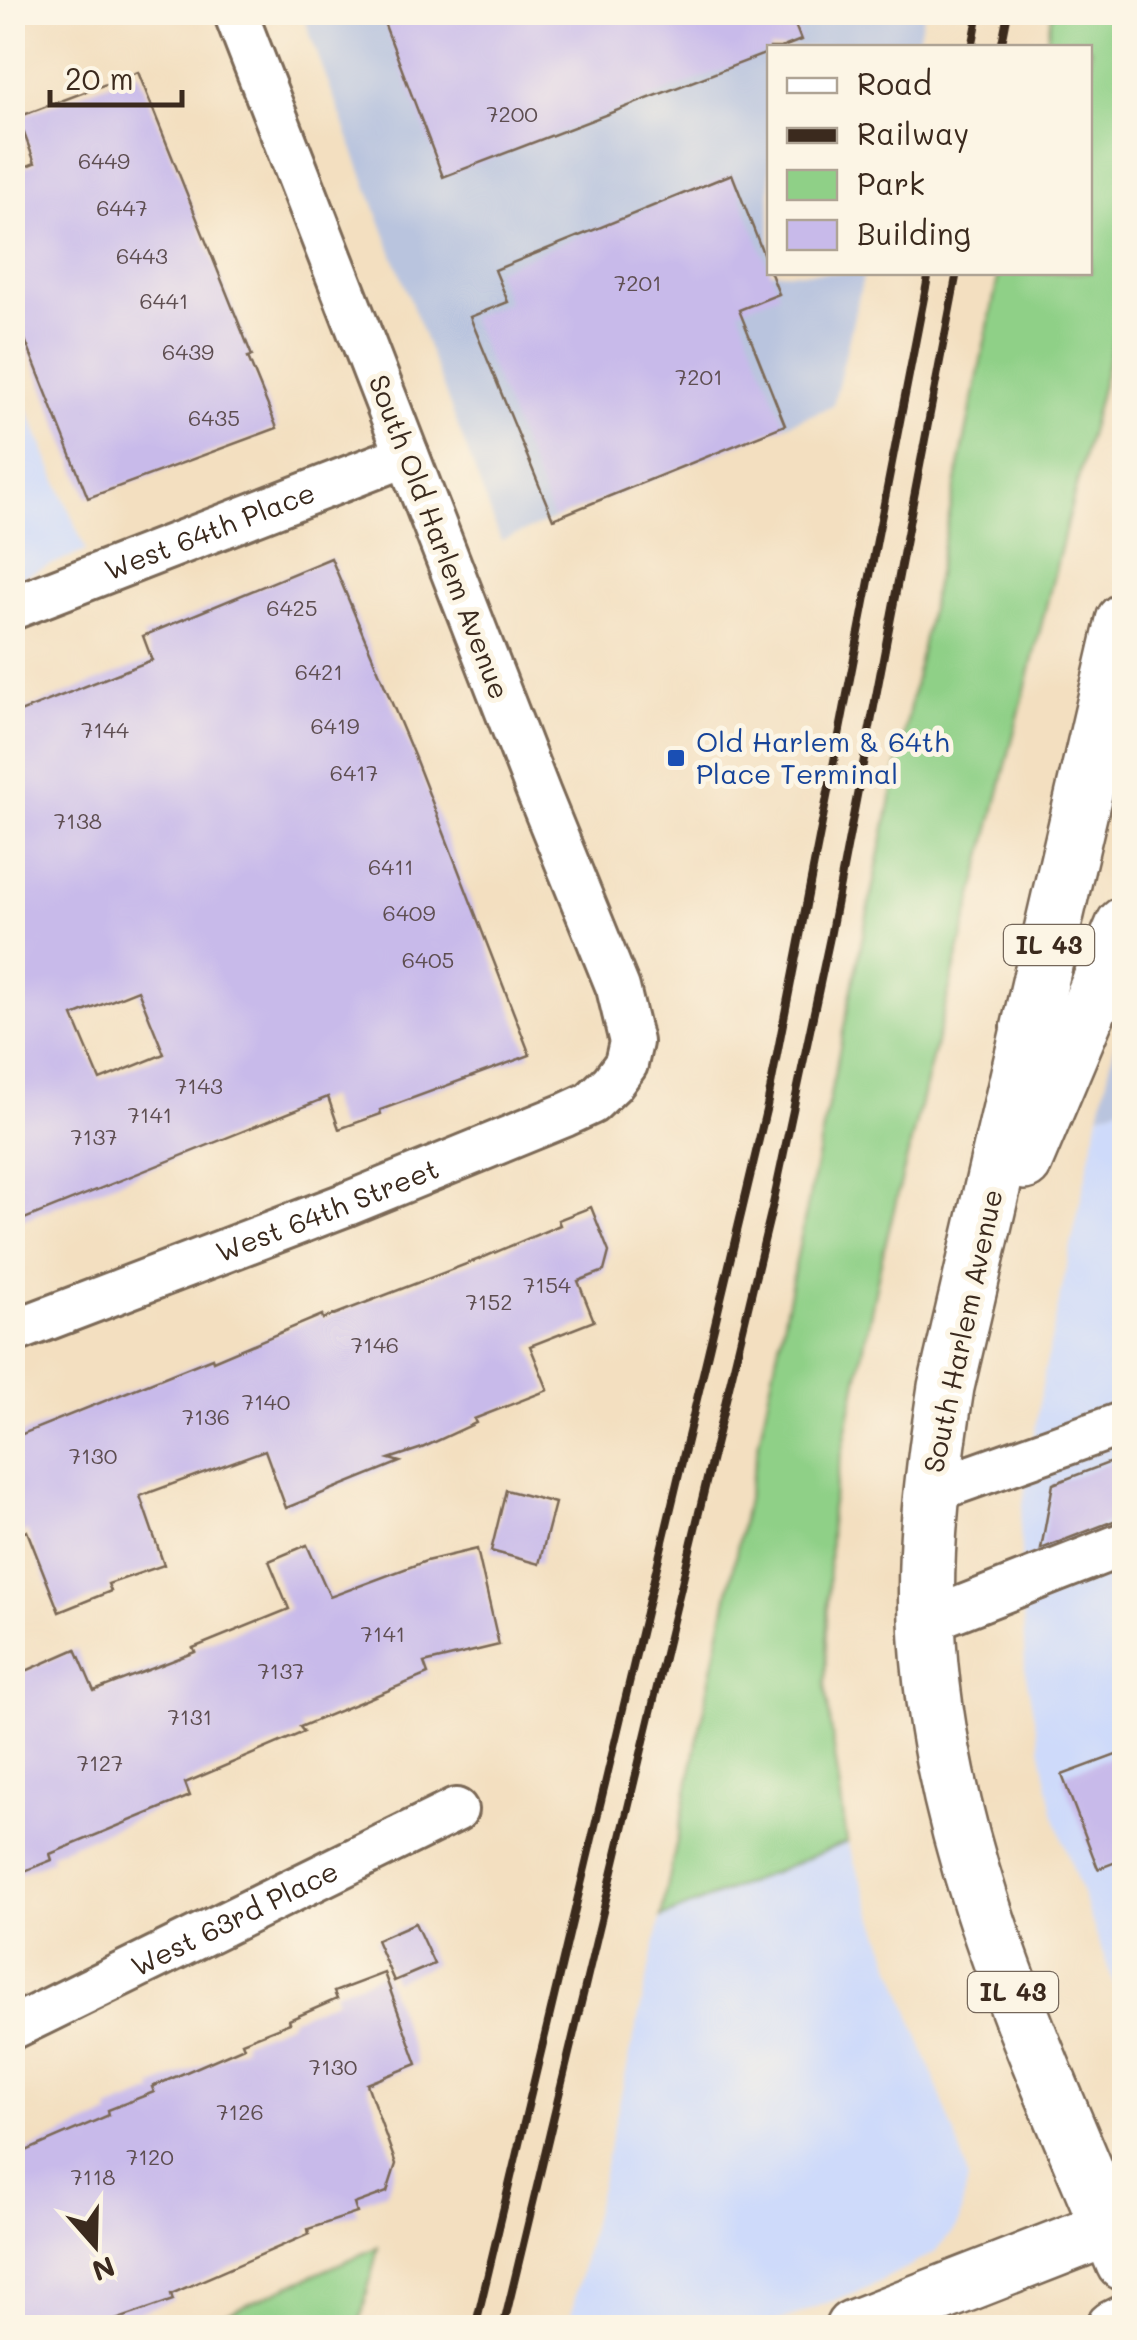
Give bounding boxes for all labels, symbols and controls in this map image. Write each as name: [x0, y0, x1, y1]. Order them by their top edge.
scale bar: [50, 45, 182, 107]
legend: [767, 45, 1092, 275]
text: 20 m: [65, 58, 134, 98]
text: Road: [857, 63, 932, 103]
house number: 7200: [486, 99, 538, 128]
text: Railway: [857, 113, 969, 153]
house number: 6449: [78, 146, 130, 175]
text: Park: [857, 163, 925, 203]
house number: 6447: [96, 193, 148, 222]
text: Building: [857, 213, 971, 253]
house number: 6443: [116, 241, 168, 270]
house number: 7201: [614, 268, 662, 297]
house number: 6441: [140, 286, 188, 315]
house number: 6439: [162, 337, 214, 366]
house number: 7201: [675, 362, 723, 391]
street label: South Old Harlem Avenue: [361, 369, 518, 704]
house number: 6435: [188, 403, 240, 432]
street label: West 64th Place: [99, 473, 320, 587]
house number: 6425: [266, 593, 318, 622]
house number: 6421: [295, 657, 343, 686]
house number: 6419: [310, 711, 360, 740]
house number: 7144: [81, 715, 129, 744]
place label: Old Harlem & 64th Place Terminal: [696, 723, 950, 791]
marker: Old Harlem & 64th Place Terminal: [665, 747, 687, 769]
house number: 6417: [330, 758, 378, 787]
house number: 7138: [54, 806, 102, 835]
house number: 6411: [368, 852, 414, 881]
house number: 6409: [383, 898, 435, 927]
road number: IL 43: [1004, 925, 1094, 965]
house number: 6405: [402, 945, 454, 974]
house number: 7143: [175, 1071, 223, 1100]
house number: 7141: [128, 1100, 172, 1129]
house number: 7137: [70, 1122, 118, 1151]
street label: West 64th Street: [211, 1150, 444, 1269]
street label: South Harlem Avenue: [914, 1186, 1010, 1476]
house number: 7154: [523, 1270, 571, 1299]
house number: 7152: [465, 1287, 513, 1316]
house number: 7146: [351, 1330, 399, 1359]
house number: 7140: [242, 1387, 290, 1416]
house number: 7136: [182, 1402, 230, 1431]
house number: 7130: [69, 1441, 117, 1470]
house number: 7141: [361, 1619, 405, 1648]
house number: 7137: [257, 1656, 305, 1685]
house number: 7131: [168, 1702, 212, 1731]
house number: 7127: [77, 1748, 123, 1777]
street label: West 63rd Place: [125, 1852, 344, 1984]
road number: IL 43: [968, 1972, 1058, 2012]
house number: 7130: [309, 2052, 357, 2081]
house number: 7126: [216, 2097, 264, 2126]
house number: 7120: [126, 2142, 174, 2171]
house number: 7118: [70, 2162, 116, 2191]
north arrow: [45, 2195, 145, 2295]
text: N: [88, 2249, 120, 2290]

